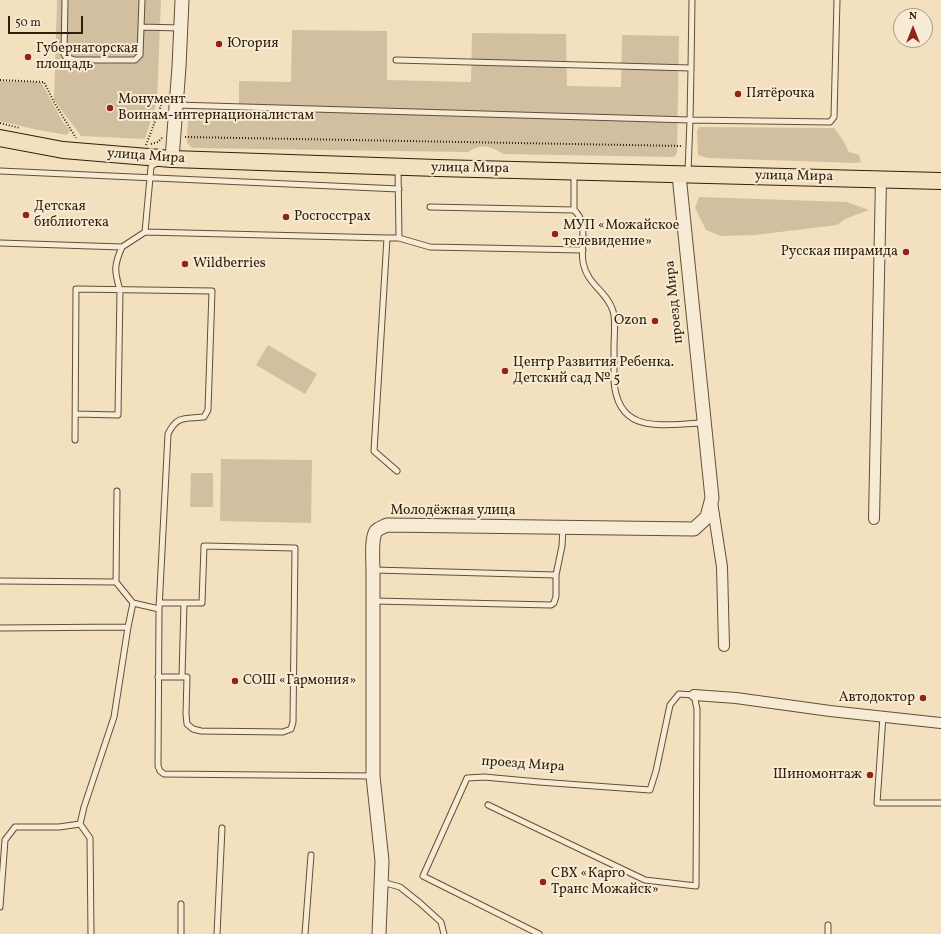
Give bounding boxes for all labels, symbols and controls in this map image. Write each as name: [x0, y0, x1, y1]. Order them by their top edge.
scale bar: [10, 8, 85, 34]
north arrow: [893, 8, 933, 48]
text: N: [909, 9, 917, 24]
text: 50 m: [15, 15, 41, 31]
place label: Югория: [227, 36, 278, 52]
marker: Югория: [214, 39, 224, 49]
place label: Губернаторская площадь: [36, 41, 138, 74]
marker: Губернаторская площадь: [23, 52, 33, 62]
place label: Пятёрочка: [746, 86, 815, 102]
marker: Пятёрочка: [733, 89, 743, 99]
place label: Монумент Воинам-интернационалистам: [118, 92, 314, 124]
marker: Монумент Воинам-интернационалистам: [105, 103, 115, 113]
street label: улица Мира: [106, 146, 186, 168]
street label: улица Мира: [431, 160, 509, 178]
street label: улица Мира: [755, 168, 833, 186]
place label: Детская библиотека: [34, 199, 109, 232]
place label: Росгосстрах: [294, 209, 371, 225]
marker: Детская библиотека: [21, 210, 31, 220]
marker: Росгосстрах: [281, 212, 291, 222]
place label: МУП «Можайское телевидение»: [563, 218, 679, 250]
marker: МУП «Можайское телевидение»: [550, 229, 560, 239]
place label: Русская пирамида: [781, 244, 898, 260]
marker: Русская пирамида: [901, 247, 911, 257]
place label: Wildberries: [193, 256, 266, 272]
marker: Wildberries: [180, 259, 190, 269]
street label: проезд Мира: [662, 260, 688, 344]
place label: Ozon: [614, 313, 647, 329]
marker: Ozon: [650, 316, 660, 326]
place label: Центр Развития Ребенка. Детский сад № 5: [513, 355, 674, 388]
marker: Центр Развития Ребенка. Детский сад № 5: [500, 366, 510, 376]
street label: Молодёжная улица: [390, 503, 516, 519]
place label: СОШ «Гармония»: [243, 673, 356, 689]
marker: СОШ «Гармония»: [230, 676, 240, 686]
place label: Автодоктор: [839, 690, 915, 706]
marker: Автодоктор: [918, 693, 928, 703]
street label: проезд Мира: [481, 754, 565, 776]
place label: Шиномонтаж: [773, 767, 862, 783]
marker: Шиномонтаж: [865, 770, 875, 780]
place label: СВХ «Карго Транс Можайск»: [551, 866, 659, 898]
marker: СВХ «Карго Транс Можайск»: [538, 877, 548, 887]

